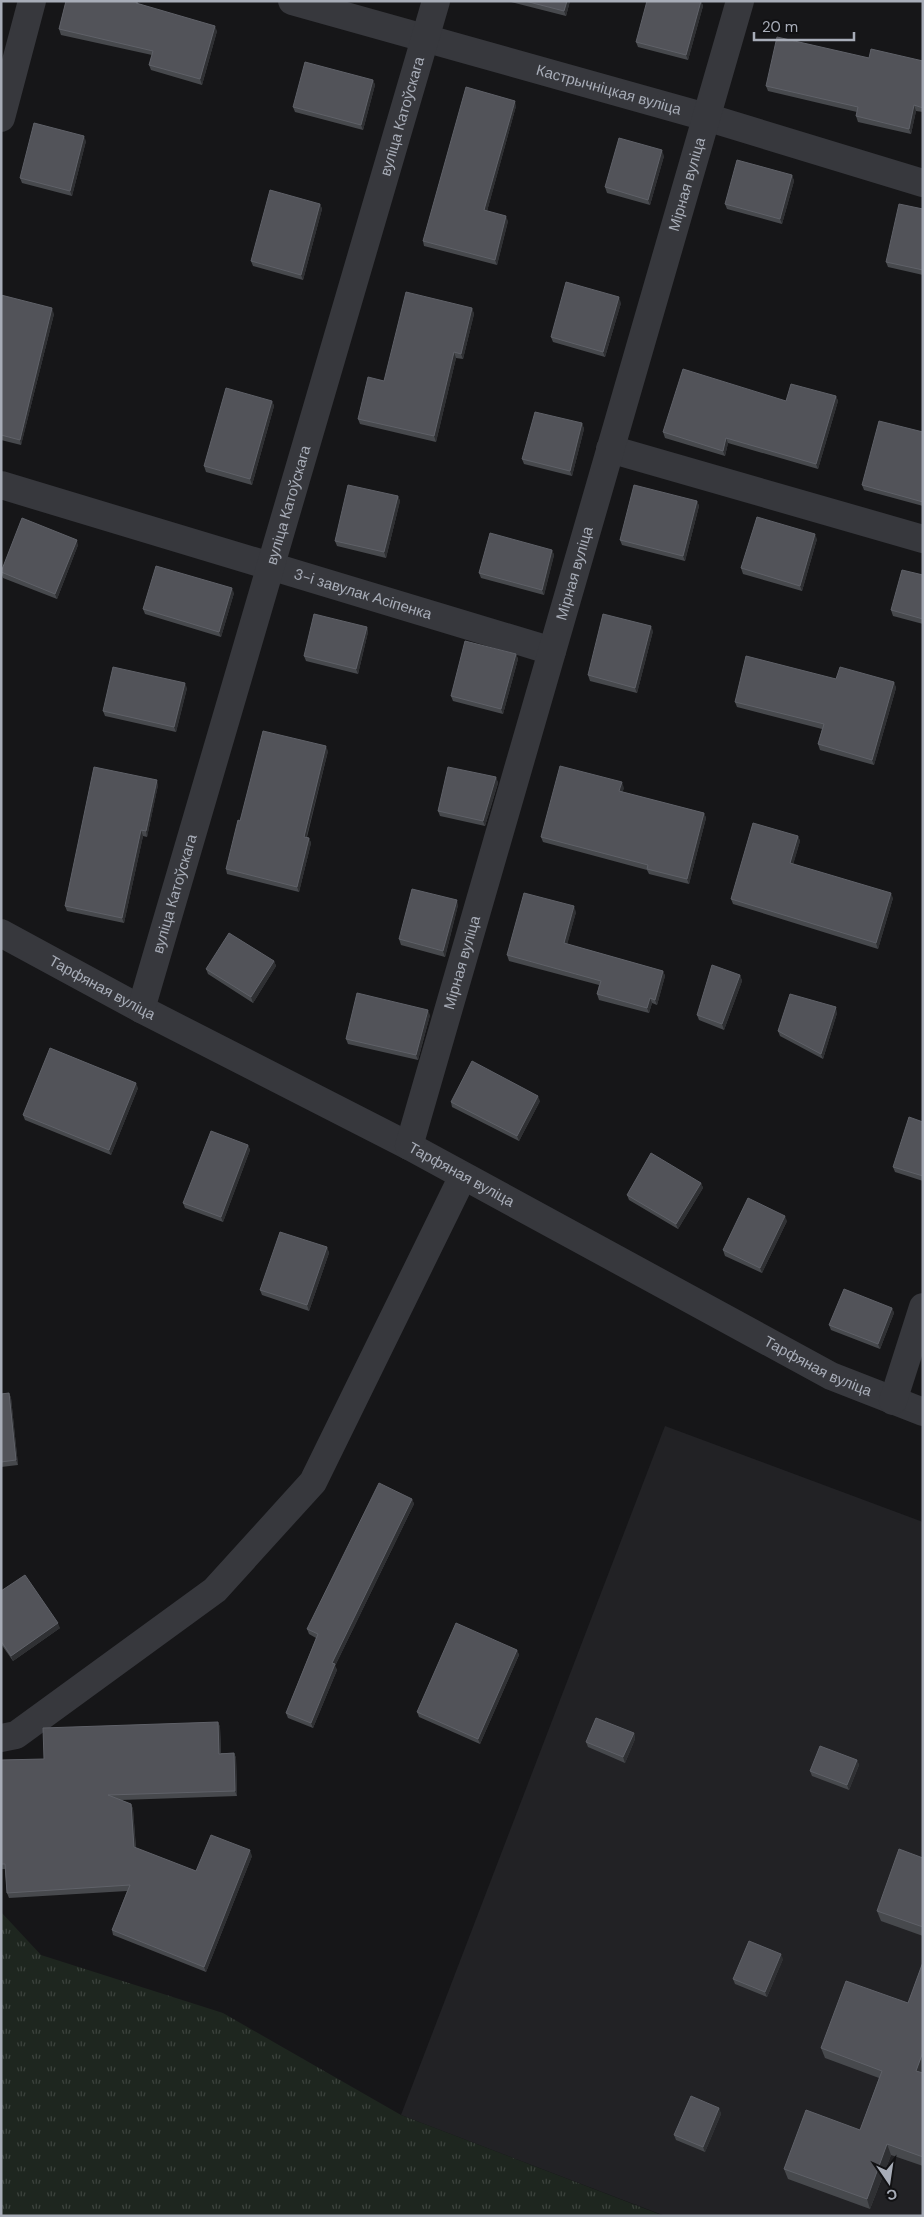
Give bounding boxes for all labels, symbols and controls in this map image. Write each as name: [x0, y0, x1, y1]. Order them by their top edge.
scale bar: [754, 10, 854, 42]
text: 20 m: [762, 17, 798, 37]
street label: вуліца Катоўскага: [375, 54, 429, 178]
street label: Кастрычніцкая вуліца: [534, 60, 684, 120]
street label: Мірная вуліца: [664, 134, 710, 234]
street label: вуліца Катоўскага: [262, 442, 316, 567]
street label: Мірная вуліца: [551, 524, 598, 623]
street label: 3-і завулак Асіпенка: [292, 564, 435, 624]
street label: вуліца Катоўскага: [148, 831, 202, 956]
street label: Мірная вуліца: [439, 913, 485, 1012]
street label: Тарфяная вуліца: [45, 951, 159, 1025]
street label: Тарфяная вуліца: [405, 1138, 519, 1212]
street label: Тарфяная вуліца: [760, 1331, 875, 1401]
north arrow: [864, 2157, 914, 2207]
text: С: [885, 2185, 899, 2205]

